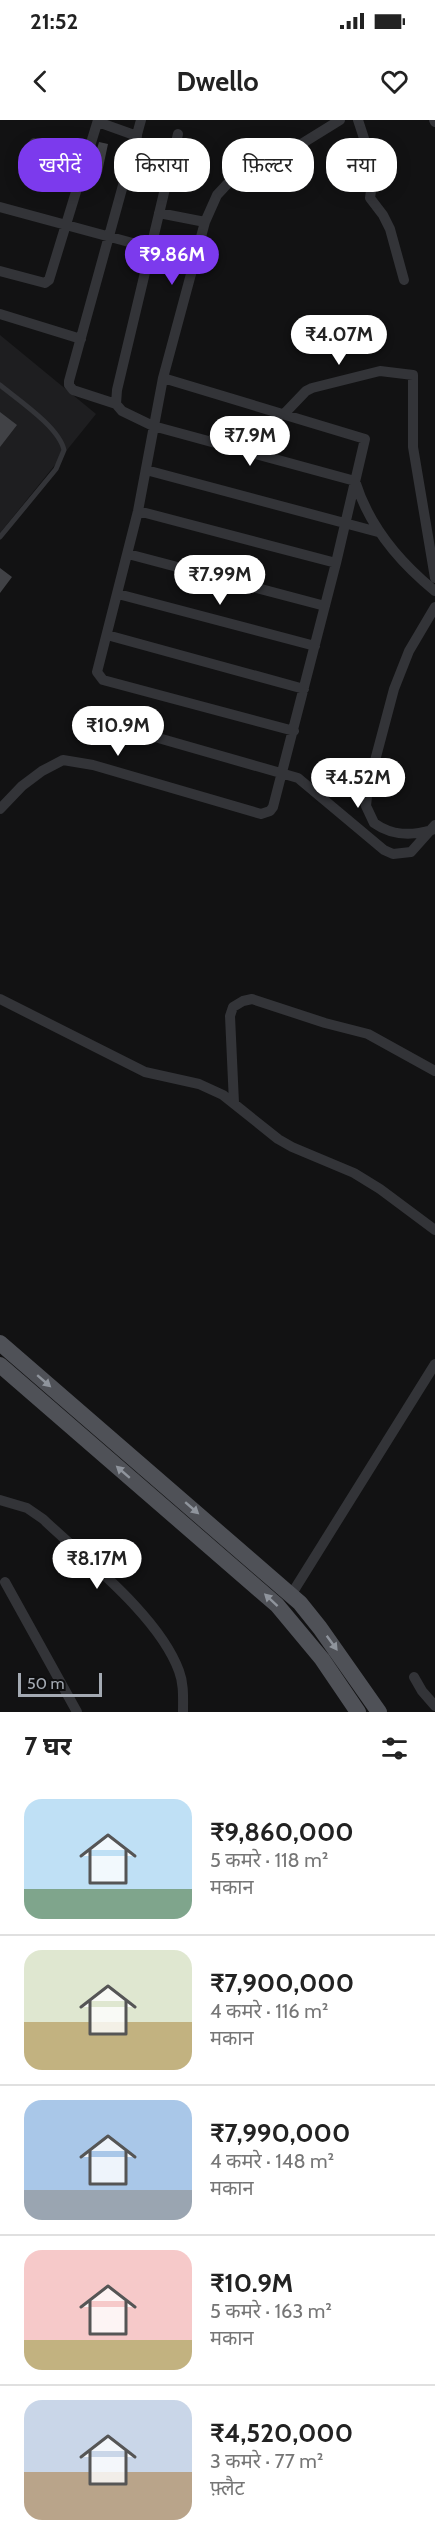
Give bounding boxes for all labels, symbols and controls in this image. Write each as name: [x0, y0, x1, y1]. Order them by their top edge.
text: 21:52: [30, 8, 78, 35]
icon: back: [24, 65, 57, 98]
text: Dwello: [176, 65, 259, 98]
icon: heart: [378, 65, 411, 98]
chip: खरीदें: [18, 138, 102, 192]
chip: किराया: [114, 138, 210, 192]
chip: फ़िल्टर: [222, 138, 314, 192]
chip: नया: [326, 138, 397, 192]
pin: ₹9.86M: [123, 235, 221, 286]
text: ₹9.86M: [139, 242, 205, 266]
pin: ₹4.07M: [290, 315, 388, 366]
text: ₹4.07M: [305, 322, 373, 346]
pin: ₹7.9M: [208, 416, 292, 467]
text: ₹7.9M: [224, 423, 276, 447]
pin: ₹7.99M: [171, 555, 269, 606]
text: ₹7.99M: [188, 562, 252, 586]
pin: ₹10.9M: [69, 706, 167, 757]
text: ₹10.9M: [86, 713, 150, 737]
pin: ₹4.52M: [309, 758, 407, 809]
text: ₹4.52M: [325, 765, 391, 789]
one-way arrow: [36, 1374, 51, 1387]
one-way arrow: [116, 1466, 131, 1479]
one-way arrow: [184, 1501, 199, 1514]
pin: ₹8.17M: [48, 1539, 146, 1590]
text: ₹8.17M: [67, 1546, 127, 1570]
one-way arrow: [263, 1593, 278, 1607]
one-way arrow: [325, 1636, 337, 1651]
scale bar: [18, 1670, 102, 1698]
text: 50 m: [27, 1674, 64, 1693]
text: 7 घर: [24, 1730, 71, 1762]
icon: filters: [378, 1732, 411, 1765]
text: ₹9,860,000: [210, 1816, 354, 1848]
icon: home: [72, 1823, 144, 1895]
text: 5 कमरे · 118 m²: [210, 1848, 328, 1872]
text: मकान: [210, 1875, 254, 1899]
text: ₹7,900,000: [210, 1967, 354, 1999]
icon: home: [72, 1974, 144, 2046]
text: 4 कमरे · 116 m²: [210, 1999, 328, 2023]
text: मकान: [210, 2026, 254, 2050]
text: ₹7,990,000: [210, 2117, 350, 2149]
icon: home: [72, 2124, 144, 2196]
text: 4 कमरे · 148 m²: [210, 2149, 334, 2173]
text: मकान: [210, 2176, 254, 2200]
text: ₹10.9M: [210, 2267, 293, 2299]
icon: home: [72, 2274, 144, 2346]
text: 5 कमरे · 163 m²: [210, 2299, 332, 2323]
text: मकान: [210, 2326, 254, 2350]
text: ₹4,520,000: [210, 2417, 353, 2449]
icon: home: [72, 2424, 144, 2496]
text: 3 कमरे · 77 m²: [210, 2449, 323, 2473]
text: फ़्लैट: [210, 2476, 245, 2500]

